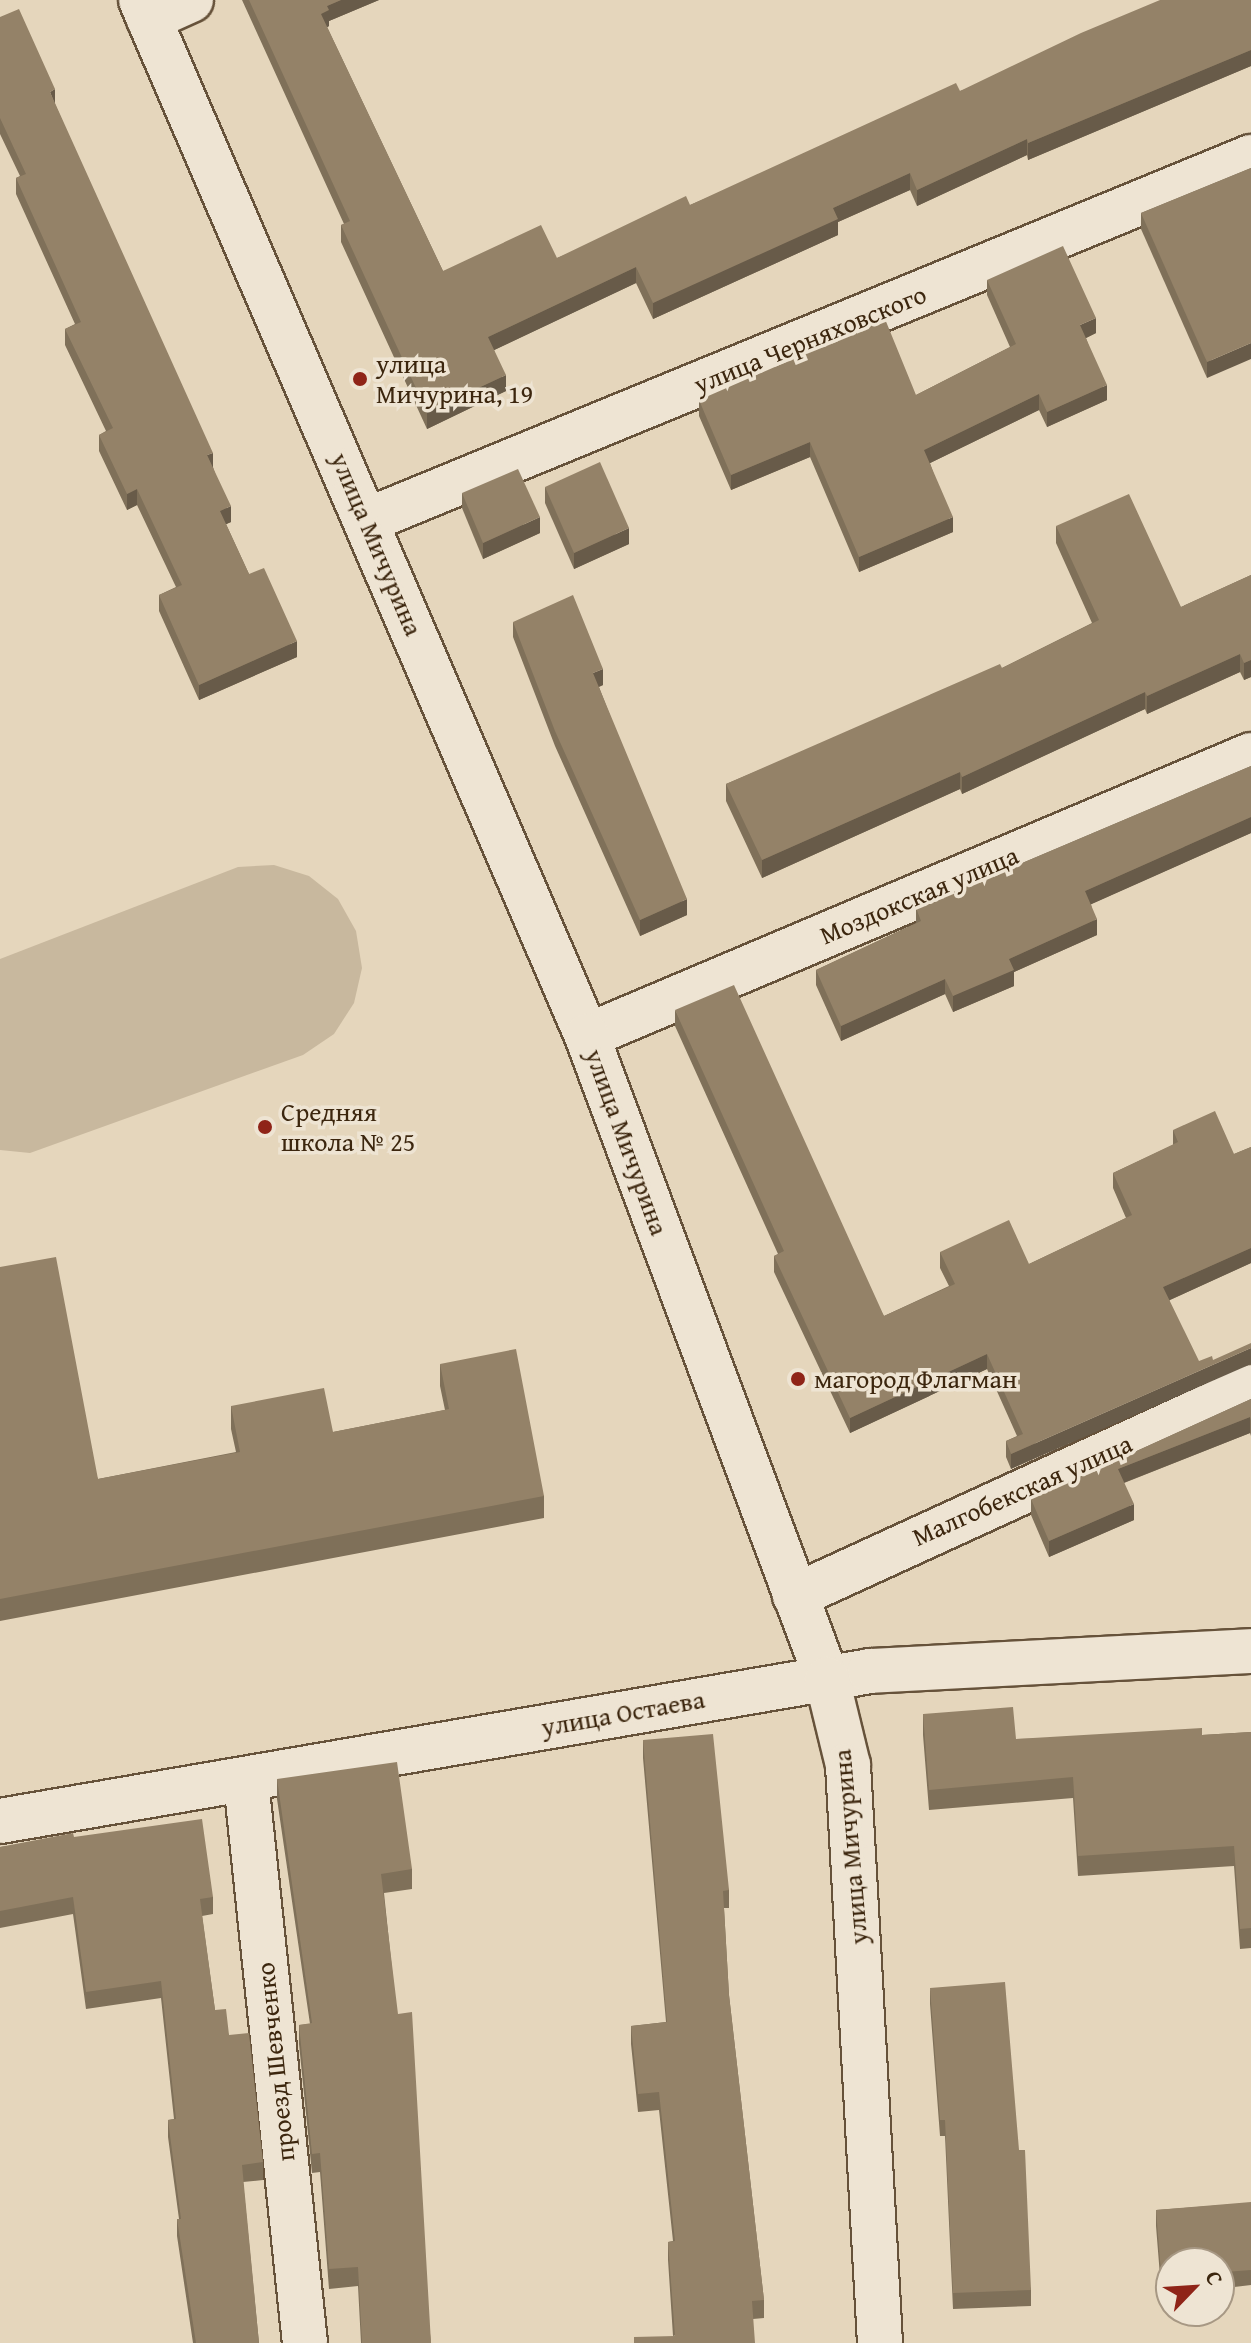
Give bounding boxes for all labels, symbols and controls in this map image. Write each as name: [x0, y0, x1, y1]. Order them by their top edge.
street label: улица Черняховского: [689, 278, 931, 400]
place label: улица Мичурина, 19: [376, 348, 533, 410]
marker: улица Мичурина, 19: [351, 370, 369, 388]
street label: улица Мичурина: [324, 448, 430, 640]
street label: Моздокская улица: [815, 839, 1023, 951]
street label: улица Мичурина: [579, 1045, 675, 1239]
place label: Средняя школа № 25: [281, 1096, 415, 1158]
marker: Средняя школа № 25: [256, 1118, 274, 1136]
place label: магород Флагман: [814, 1363, 1017, 1395]
marker: магород Флагман: [789, 1370, 807, 1388]
street label: Малгобекская улица: [907, 1428, 1137, 1552]
street label: улица Остаева: [539, 1683, 707, 1743]
street label: улица Мичурина: [826, 1748, 874, 1946]
street label: проезд Шевченко: [249, 1961, 301, 2163]
north arrow: [1155, 2247, 1235, 2327]
text: С: [1198, 2265, 1232, 2290]

